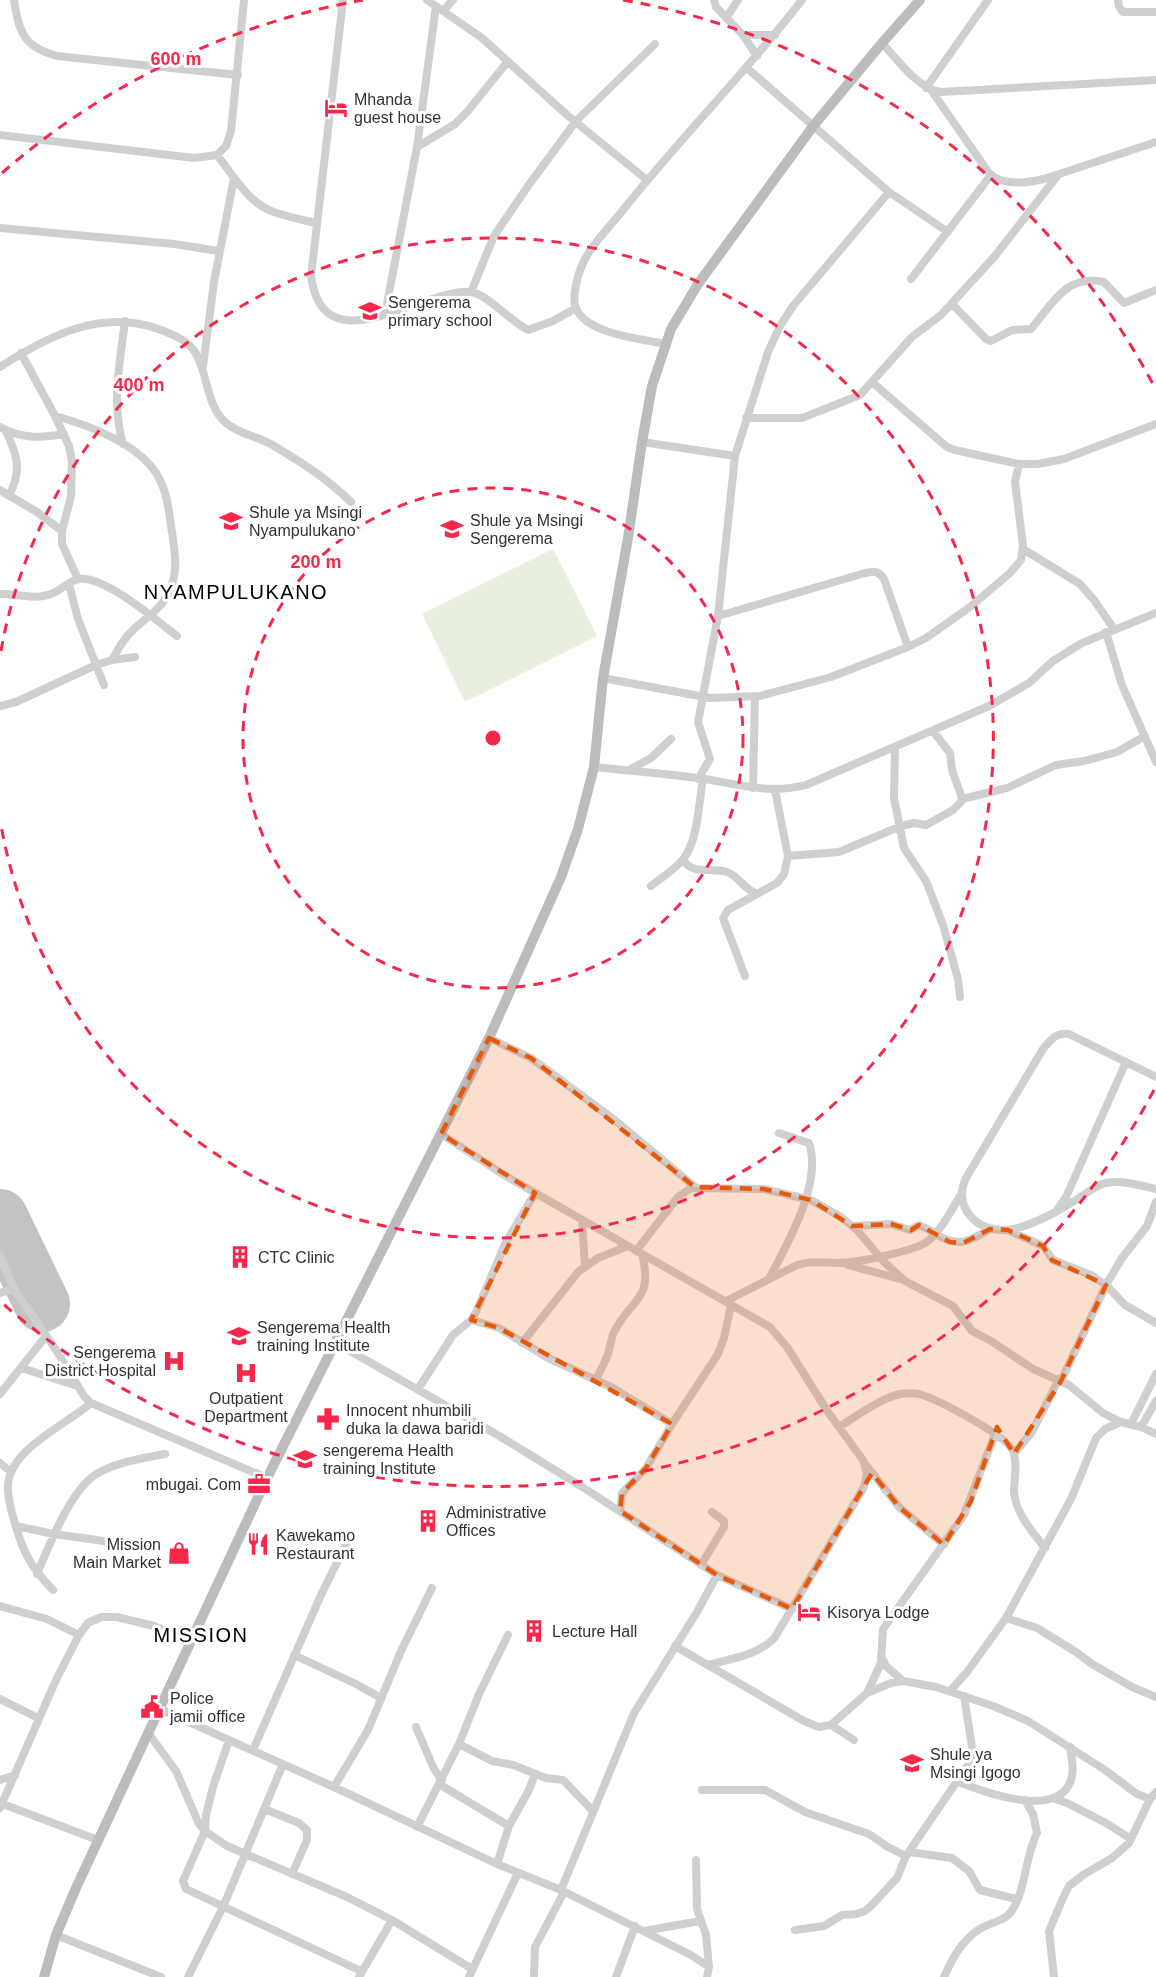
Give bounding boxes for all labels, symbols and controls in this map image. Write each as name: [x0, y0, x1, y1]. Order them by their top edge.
text: 600 m: [150, 49, 202, 69]
place label: Mhanda guest house: [354, 91, 441, 126]
hotel icon: Mhanda guest house: [323, 95, 349, 121]
place label: Sengerema primary school: [388, 294, 492, 329]
school or university icon: Sengerema primary school: [357, 298, 383, 324]
text: 400 m: [113, 375, 165, 395]
place label: Shule ya Msingi Nyampulukano: [249, 504, 362, 539]
school or university icon: Shule ya Msingi Nyampulukano: [218, 508, 244, 534]
place label: Shule ya Msingi Sengerema: [470, 512, 583, 547]
school or university icon: Shule ya Msingi Sengerema: [439, 516, 465, 542]
text: 200 m: [290, 552, 342, 572]
district label: NYAMPULUKANO: [144, 581, 328, 603]
centre of rings: [483, 728, 503, 748]
building icon: CTC Clinic: [227, 1244, 253, 1270]
place label: CTC Clinic: [258, 1249, 334, 1266]
place label: Sengerema Health training Institute: [257, 1319, 390, 1354]
school or university icon: Sengerema Health training Institute: [226, 1323, 252, 1349]
place label: Sengerema District Hospital: [45, 1344, 156, 1379]
hospital icon: Sengerema District Hospital: [161, 1348, 187, 1374]
hospital icon: Outpatient Department: [233, 1360, 259, 1386]
place label: Outpatient Department: [204, 1390, 288, 1425]
place label: Innocent nhumbili duka la dawa baridi: [346, 1402, 484, 1437]
pharmacy icon: Innocent nhumbili duka la dawa baridi: [315, 1406, 341, 1432]
place label: sengerema Health training Institute: [323, 1442, 454, 1477]
school or university icon: sengerema Health training Institute: [292, 1446, 318, 1472]
office icon: mbugai. Com: [246, 1471, 272, 1497]
place label: mbugai. Com: [146, 1476, 241, 1493]
place label: Administrative Offices: [446, 1504, 547, 1539]
building icon: Administrative Offices: [415, 1508, 441, 1534]
place label: Kawekamo Restaurant: [276, 1527, 355, 1562]
restaurant icon: Kawekamo Restaurant: [245, 1531, 271, 1557]
place label: Mission Main Market: [73, 1536, 162, 1571]
shop icon: Mission Main Market: [166, 1540, 192, 1566]
hotel icon: Kisorya Lodge: [796, 1599, 822, 1625]
place label: Kisorya Lodge: [827, 1604, 929, 1621]
building icon: Lecture Hall: [521, 1618, 547, 1644]
place label: Lecture Hall: [552, 1623, 637, 1640]
district label: MISSION: [154, 1624, 248, 1646]
place label: Police jamii office: [169, 1690, 245, 1725]
public building icon: Police jamii office: [139, 1694, 165, 1720]
place label: Shule ya Msingi Igogo: [930, 1746, 1021, 1781]
school or university icon: Shule ya Msingi Igogo: [899, 1750, 925, 1776]

